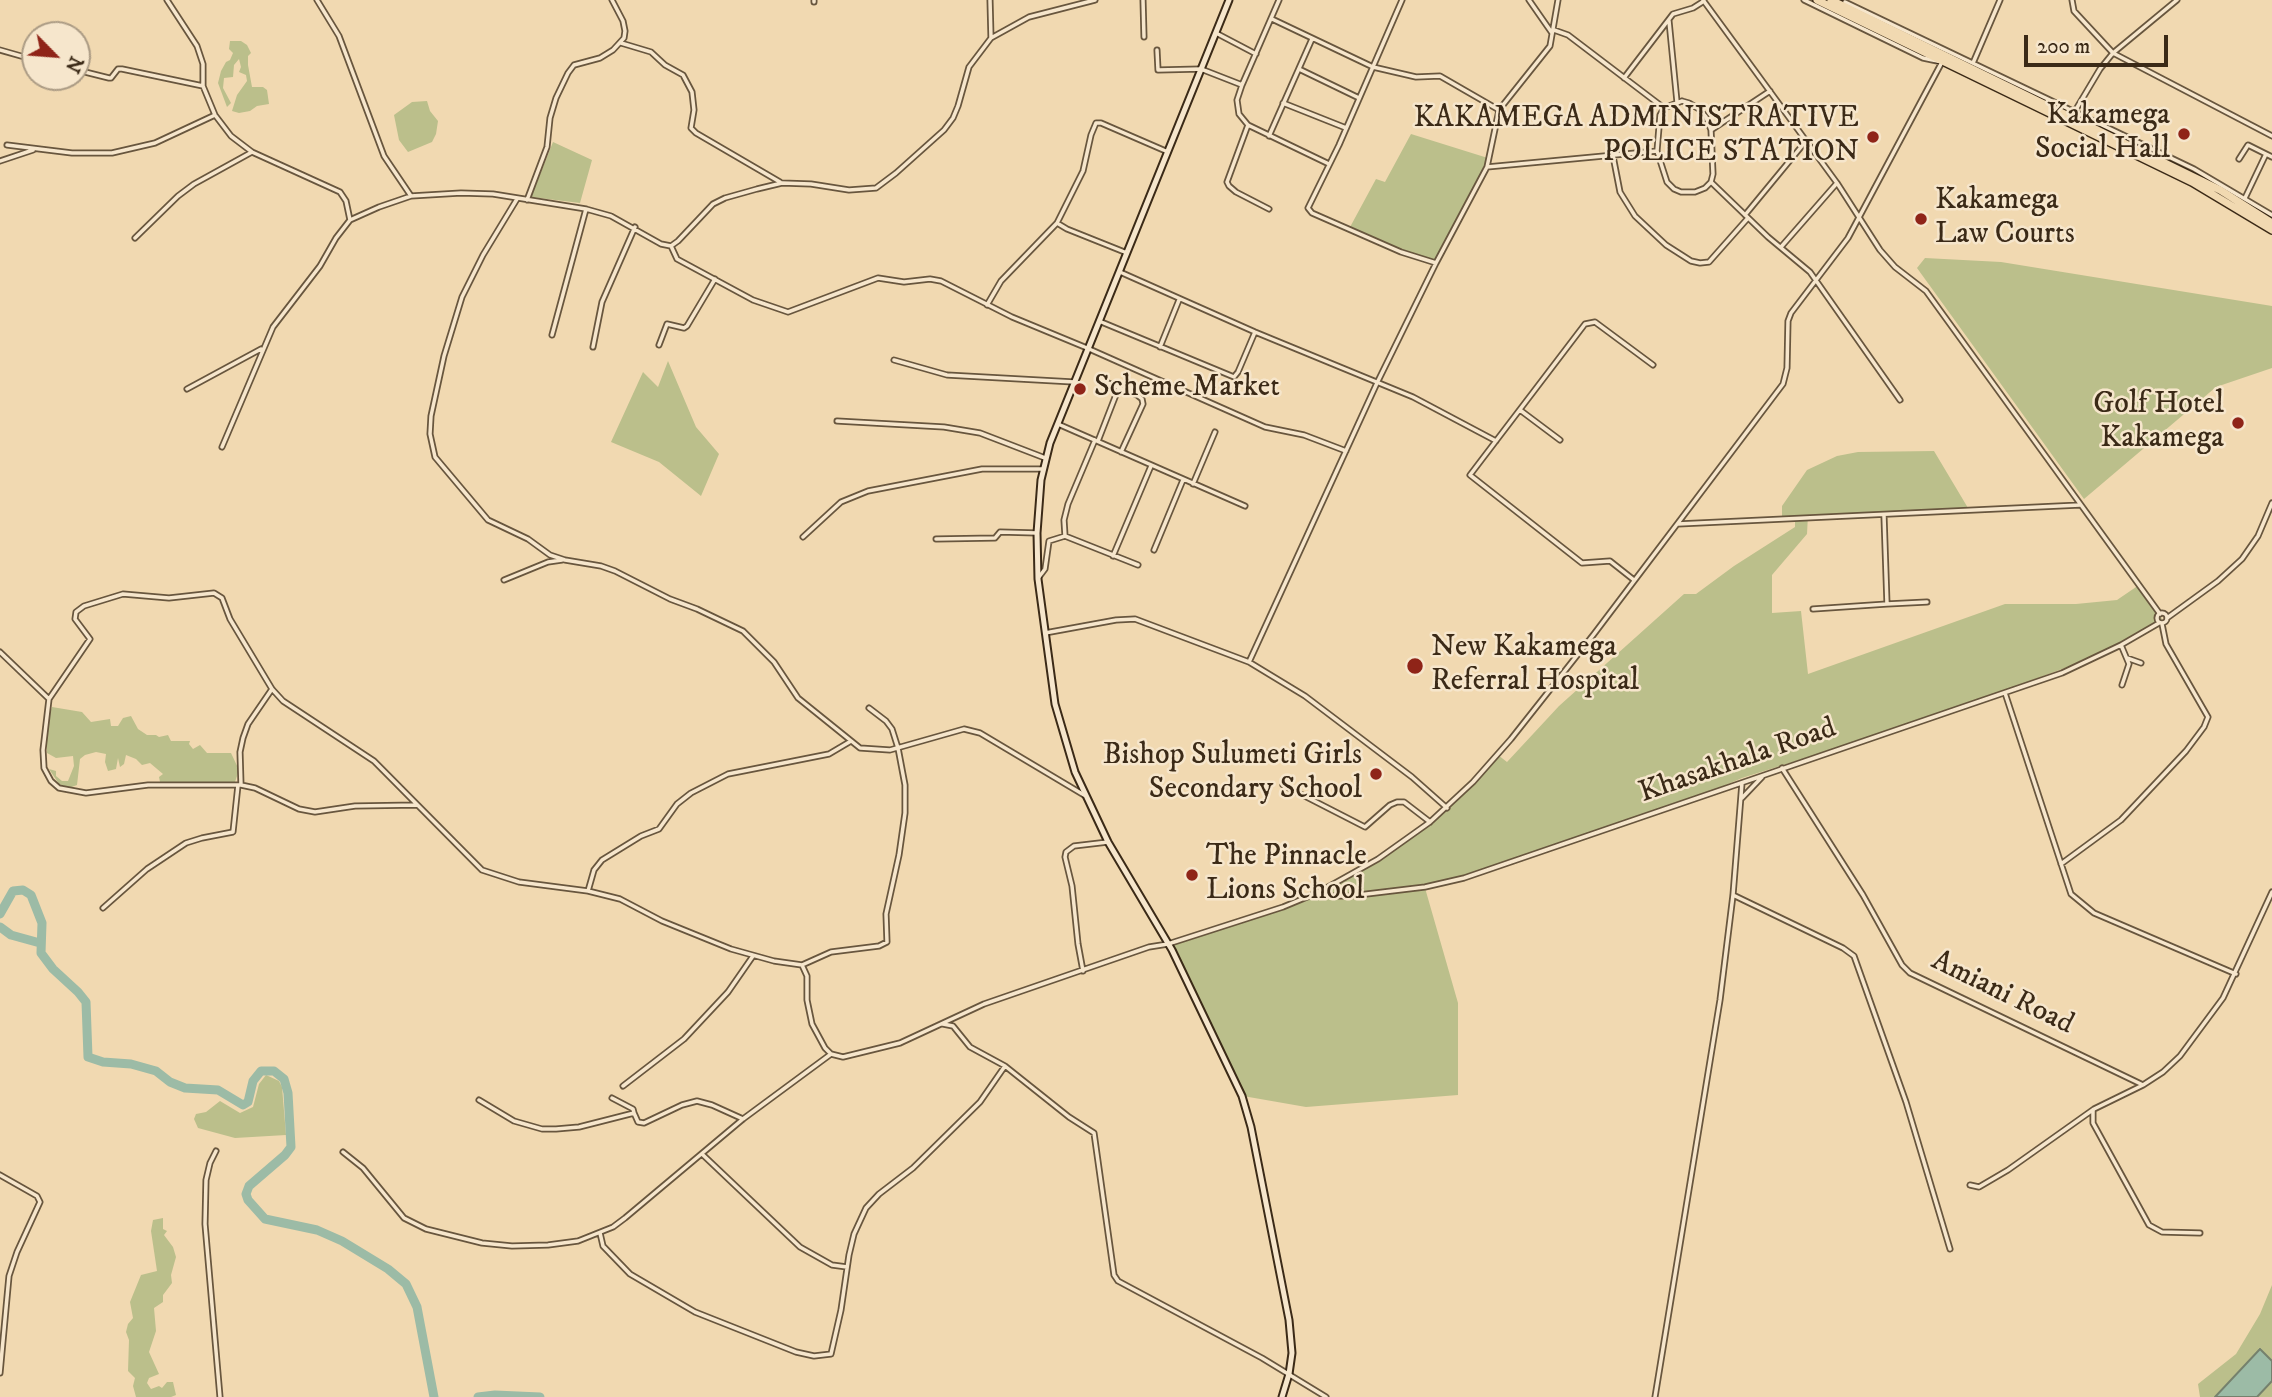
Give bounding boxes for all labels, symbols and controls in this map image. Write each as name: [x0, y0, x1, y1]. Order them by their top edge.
north arrow: [21, 21, 91, 91]
scale bar: [2027, 21, 2170, 65]
text: 200 m: [2037, 34, 2090, 60]
text: N: [60, 52, 87, 76]
place label: Kakamega Social Hall: [2035, 99, 2170, 170]
place label: KAKAMEGA ADMINISTRATIVE POLICE STATION: [1413, 102, 1859, 172]
marker: Kakamega Social Hall: [2176, 126, 2192, 142]
marker: KAKAMEGA ADMINISTRATIVE POLICE STATION: [1865, 129, 1881, 145]
place label: Kakamega Law Courts: [1935, 184, 2075, 254]
marker: Kakamega Law Courts: [1913, 211, 1929, 227]
place label: Scheme Market: [1094, 371, 1280, 407]
marker: Scheme Market: [1072, 381, 1088, 397]
place label: Golf Hotel Kakamega: [2093, 388, 2224, 458]
marker: Golf Hotel Kakamega: [2230, 415, 2246, 431]
place label: New Kakamega Referral Hospital: [1431, 631, 1639, 702]
marker: New Kakamega Referral Hospital: [1405, 656, 1425, 676]
street label: Khasakhala Road: [1635, 711, 1841, 813]
place label: Bishop Sulumeti Girls Secondary School: [1103, 739, 1362, 810]
marker: Bishop Sulumeti Girls Secondary School: [1368, 766, 1384, 782]
place label: The Pinnacle Lions School: [1206, 840, 1367, 910]
marker: The Pinnacle Lions School: [1184, 867, 1200, 883]
street label: Amiani Road: [1925, 944, 2079, 1044]

